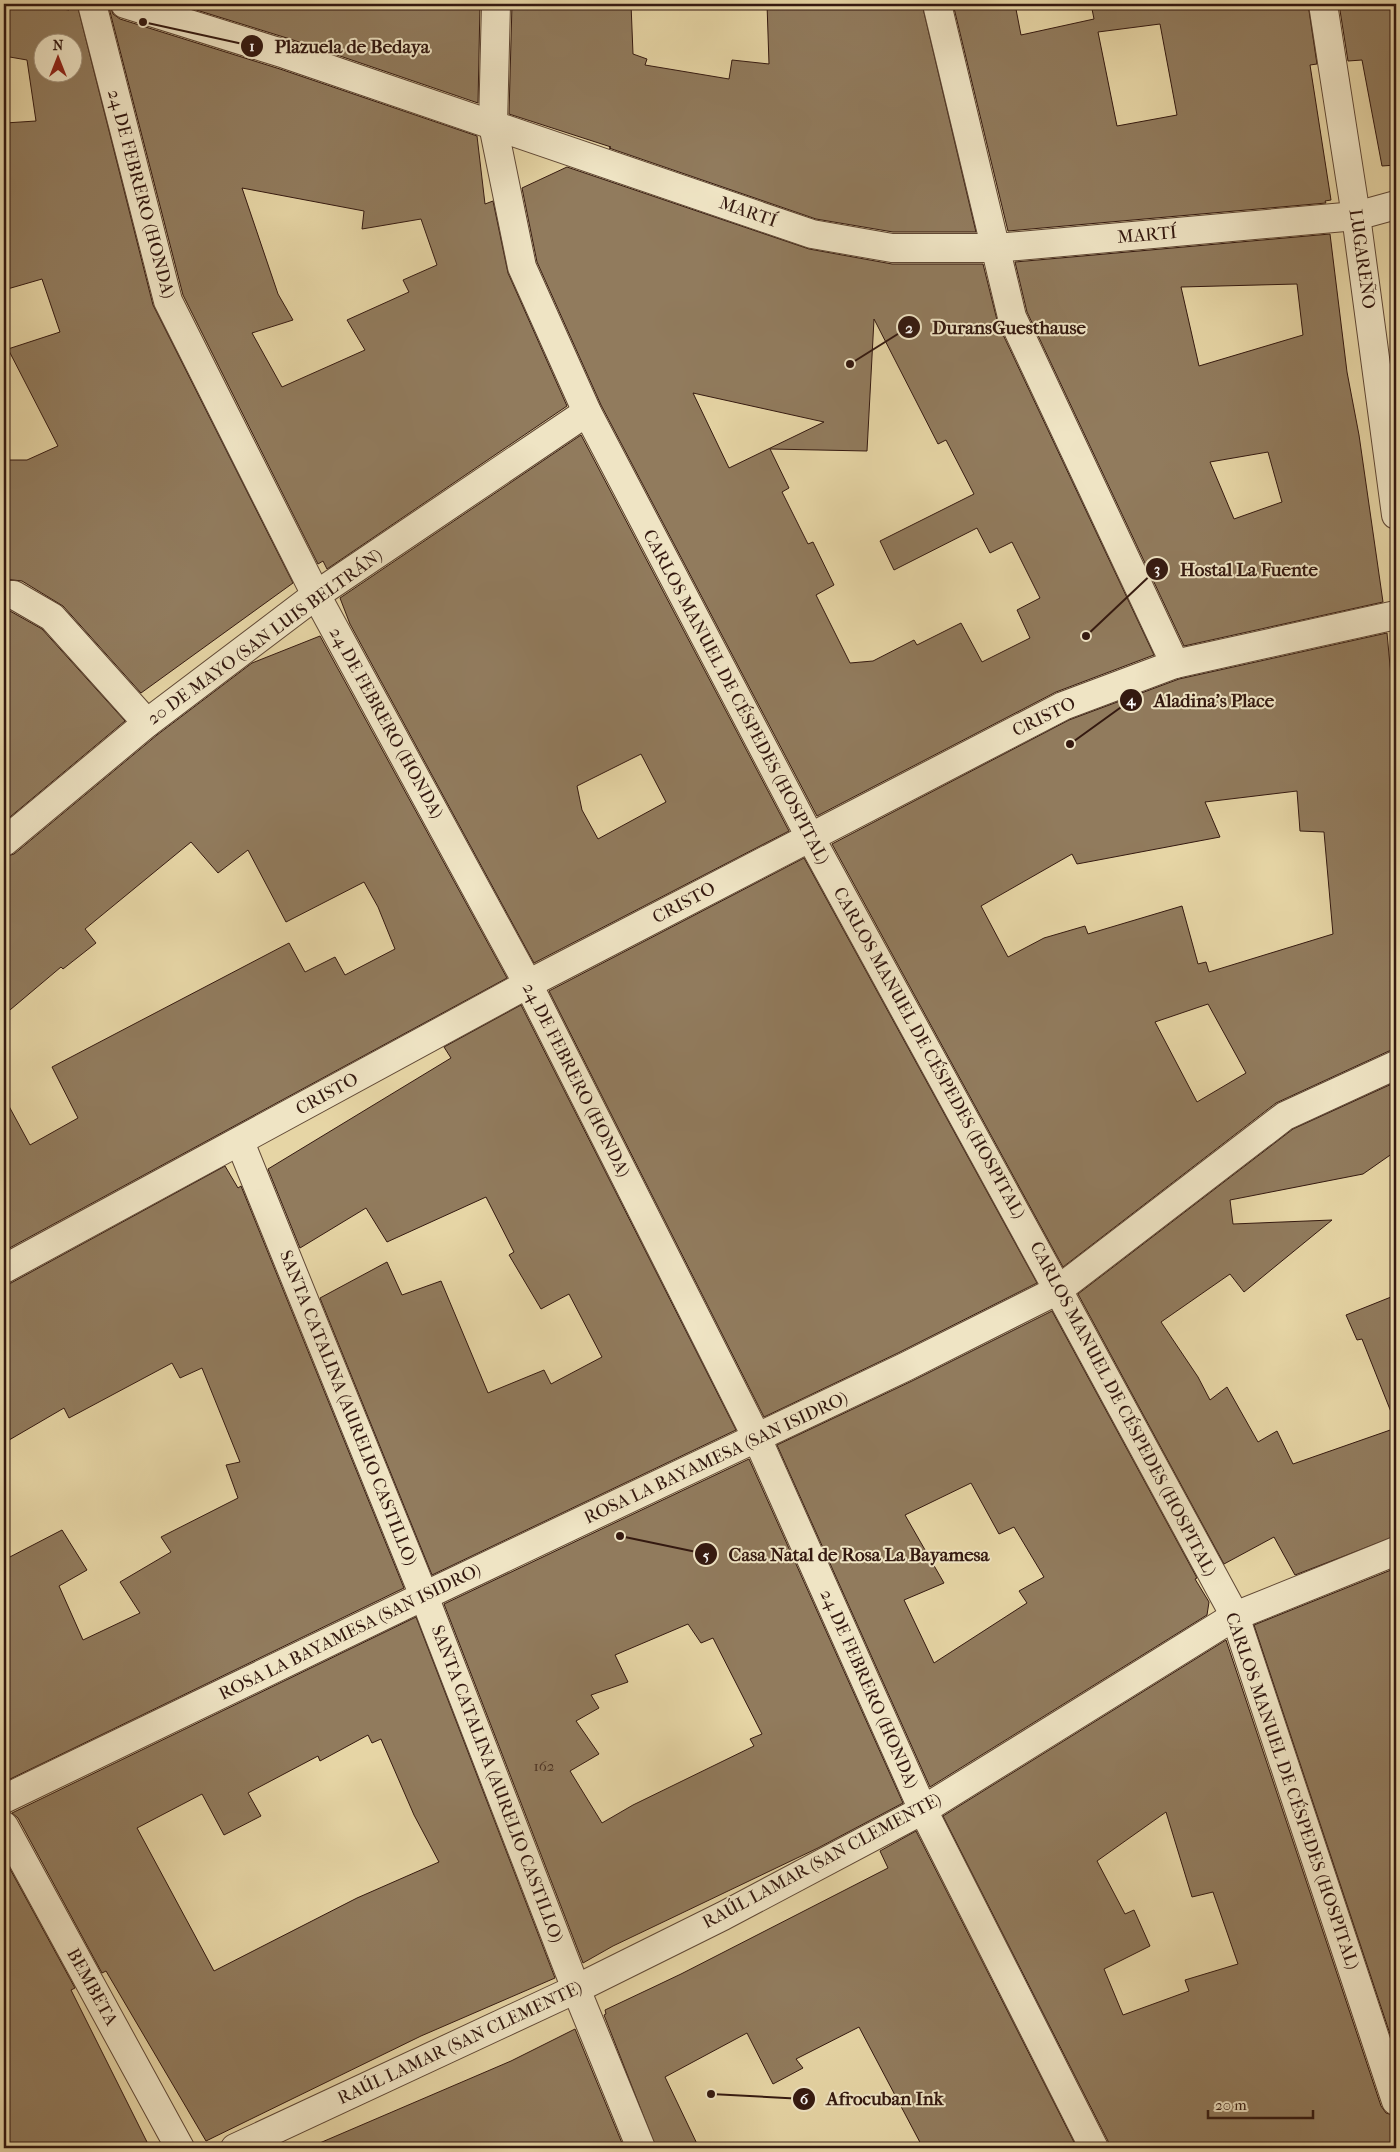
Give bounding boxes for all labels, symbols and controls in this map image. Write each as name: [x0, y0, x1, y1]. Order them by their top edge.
callout: Plazuela de Bedaya: [239, 29, 439, 63]
north arrow: [32, 32, 82, 82]
text: Plazuela de Bedaya: [274, 36, 431, 58]
text: N: [53, 37, 64, 54]
text: 1: [249, 37, 255, 55]
street label: 24 DE FEBRERO (HONDA): [103, 87, 179, 301]
street label: MARTÍ: [716, 191, 781, 232]
street label: LUGAREÑO: [1345, 208, 1380, 310]
street label: MARTÍ: [1116, 221, 1179, 248]
callout: DuransGuesthause: [897, 310, 1096, 344]
text: DuransGuesthause: [932, 317, 1087, 339]
text: 2: [905, 319, 913, 337]
street label: CARLOS MANUEL DE CÉSPEDES (HOSPITAL): [638, 525, 834, 868]
street label: 20 DE MAYO (SAN LUIS BELTRÁN): [143, 544, 387, 729]
callout: Hostal La Fuente: [1145, 552, 1328, 586]
text: Hostal La Fuente: [1180, 559, 1319, 581]
text: 3: [1154, 560, 1160, 578]
street label: 24 DE FEBRERO (HONDA): [325, 624, 447, 822]
callout: Aladina's Place: [1119, 683, 1284, 717]
text: Aladina's Place: [1153, 690, 1275, 712]
text: 4: [1126, 691, 1137, 709]
street label: CRISTO: [1009, 693, 1079, 741]
street label: CRISTO: [649, 878, 719, 928]
street label: CARLOS MANUEL DE CÉSPEDES (HOSPITAL): [829, 883, 1030, 1223]
street label: 24 DE FEBRERO (HONDA): [518, 979, 634, 1181]
street label: CRISTO: [292, 1068, 362, 1120]
street label: CARLOS MANUEL DE CÉSPEDES (HOSPITAL): [1025, 1237, 1221, 1580]
street label: SANTA CATALINA (AURELIO CASTILLO): [275, 1247, 421, 1569]
street label: ROSA LA BAYAMESA (SAN ISIDRO): [581, 1387, 851, 1529]
callout: Casa Natal de Rosa La Bayamesa: [694, 1537, 1000, 1571]
text: Casa Natal de Rosa La Bayamesa: [729, 1544, 991, 1566]
text: 5: [703, 1546, 710, 1564]
street label: ROSA LA BAYAMESA (SAN ISIDRO): [216, 1559, 484, 1705]
street label: 24 DE FEBRERO (HONDA): [816, 1586, 922, 1792]
street label: CARLOS MANUEL DE CÉSPEDES (HOSPITAL): [1221, 1609, 1364, 1972]
street label: SANTA CATALINA (AURELIO CASTILLO): [427, 1622, 567, 1946]
house number: 162: [533, 1757, 555, 1775]
street label: RAÚL LAMAR (SAN CLEMENTE): [699, 1788, 945, 1933]
street label: BEMBETA: [62, 1945, 122, 2030]
street label: RAÚL LAMAR (SAN CLEMENTE): [334, 1976, 586, 2109]
callout: Afrocuban Ink: [791, 2082, 953, 2116]
scale bar: [1208, 2087, 1312, 2119]
text: Afrocuban Ink: [825, 2088, 945, 2110]
text: 6: [800, 2090, 809, 2108]
text: 20 m: [1215, 2096, 1247, 2114]

